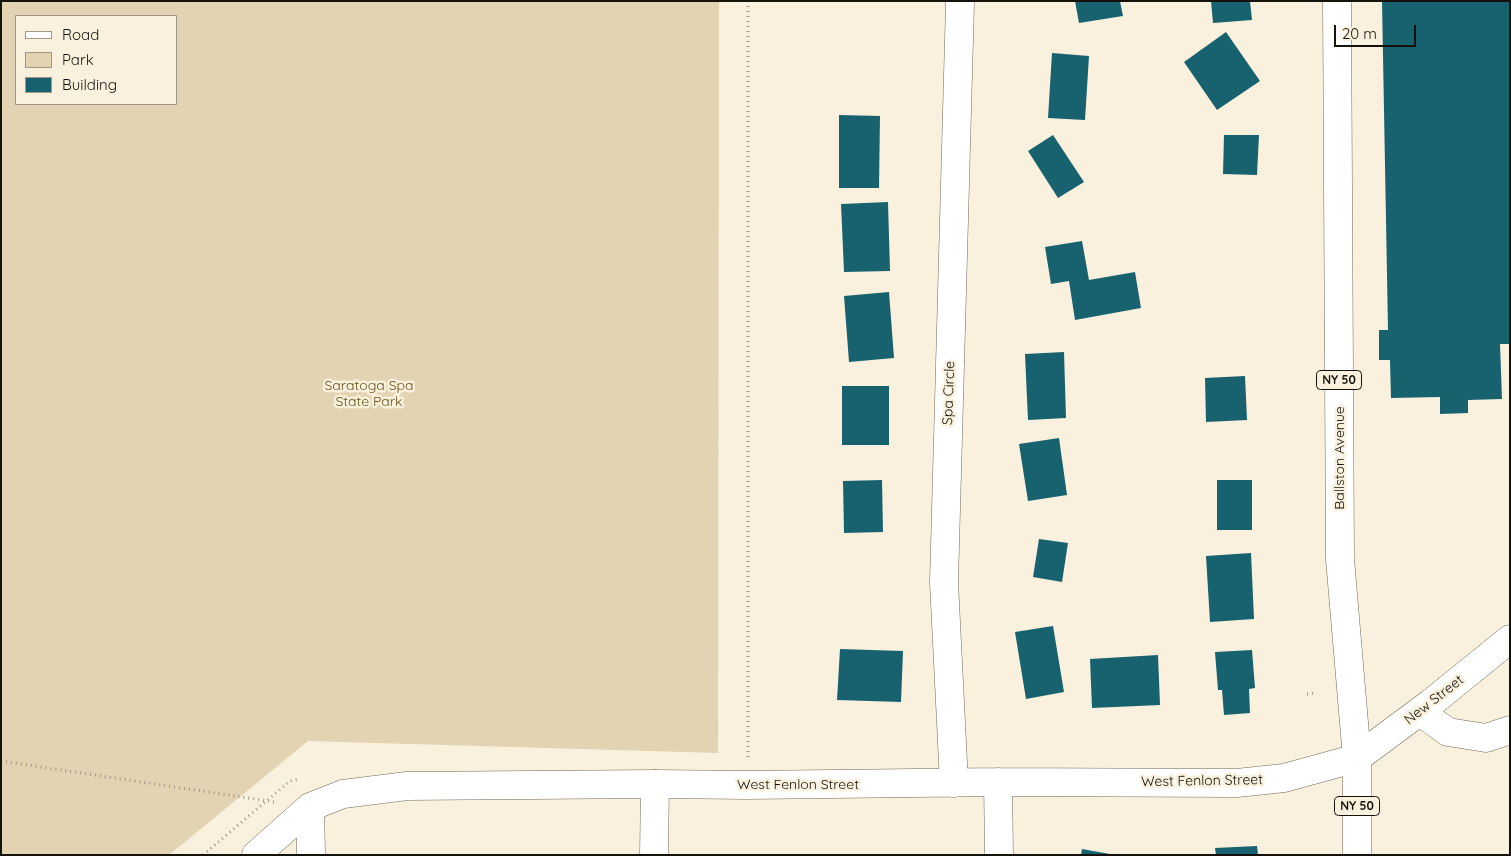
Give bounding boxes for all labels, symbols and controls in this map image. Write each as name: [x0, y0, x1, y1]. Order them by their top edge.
legend: [15, 15, 178, 105]
scale bar: [1336, 15, 1418, 47]
text: 20 m: [1342, 24, 1377, 43]
text: Road: [62, 25, 99, 44]
text: Park: [62, 50, 94, 69]
text: Building: [62, 75, 117, 94]
street label: Spa Circle: [939, 361, 959, 425]
road number: NY 50: [1316, 370, 1362, 390]
park label: Saratoga Spa State Park: [325, 378, 413, 411]
street label: Ballston Avenue: [1332, 406, 1348, 510]
street label: New Street: [1401, 672, 1467, 728]
street label: West Fenlon Street: [1141, 772, 1263, 790]
street label: West Fenlon Street: [737, 777, 859, 793]
road number: NY 50: [1334, 796, 1380, 816]

